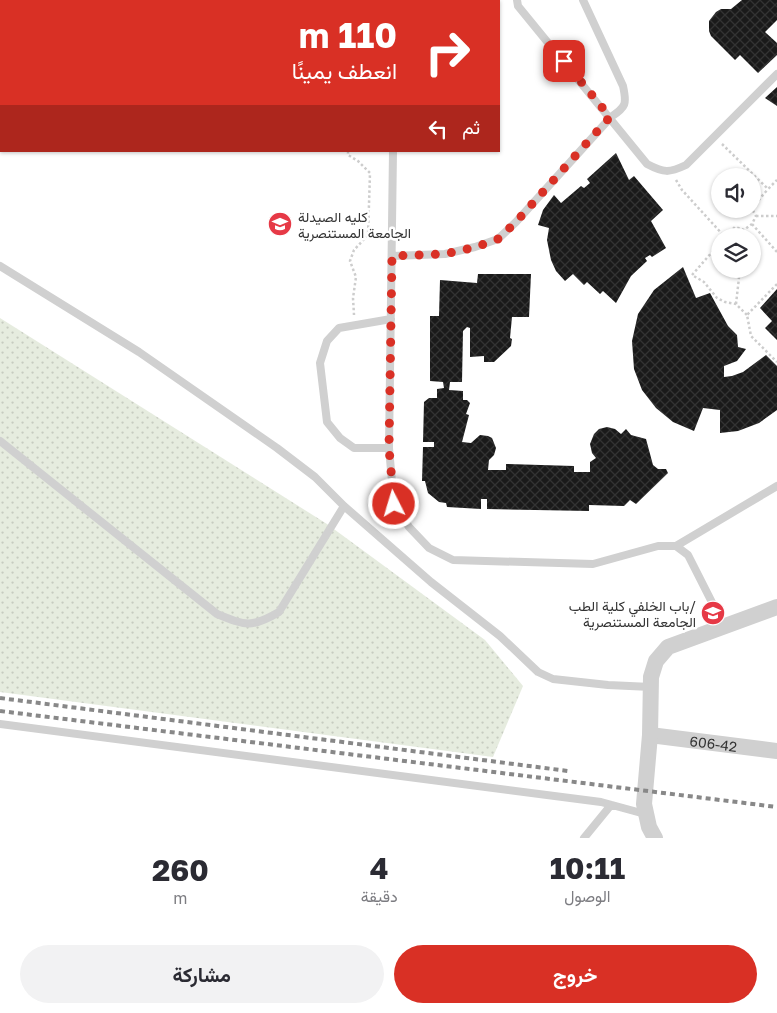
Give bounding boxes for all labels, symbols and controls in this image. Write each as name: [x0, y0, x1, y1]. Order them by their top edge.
text: 110 m: [299, 14, 397, 56]
icon: right: [415, 20, 480, 85]
pin: [543, 40, 585, 82]
icon: arrive: [550, 47, 578, 75]
text: انعطف يمينًا: [292, 57, 397, 84]
icon: left: [424, 115, 452, 143]
text: ثم: [462, 115, 480, 138]
map controls: [711, 168, 761, 278]
button: sound: [711, 168, 761, 218]
place label: كليه الصيدلة الجامعة المستنصرية: [298, 208, 411, 242]
school or university icon: كليه الصيدلة الجامعة المستنصرية: [267, 211, 293, 237]
button: layers: [711, 228, 761, 278]
position arrow: [367, 477, 419, 529]
place label: باب الخلفي كلية الطب/ الجامعة المستنصرية: [569, 597, 696, 631]
school or university icon: باب الخلفي كلية الطب/ الجامعة المستنصرية: [700, 600, 726, 626]
street label: 606-42: [689, 732, 738, 754]
text: 4: [370, 850, 389, 886]
text: 10:11: [550, 850, 625, 886]
text: 260: [152, 852, 209, 888]
text: دقيقة: [361, 886, 398, 906]
text: الوصول: [564, 886, 610, 906]
text: m: [173, 888, 187, 908]
button: مشاركة: [20, 945, 384, 1003]
button: خروج: [394, 945, 757, 1003]

